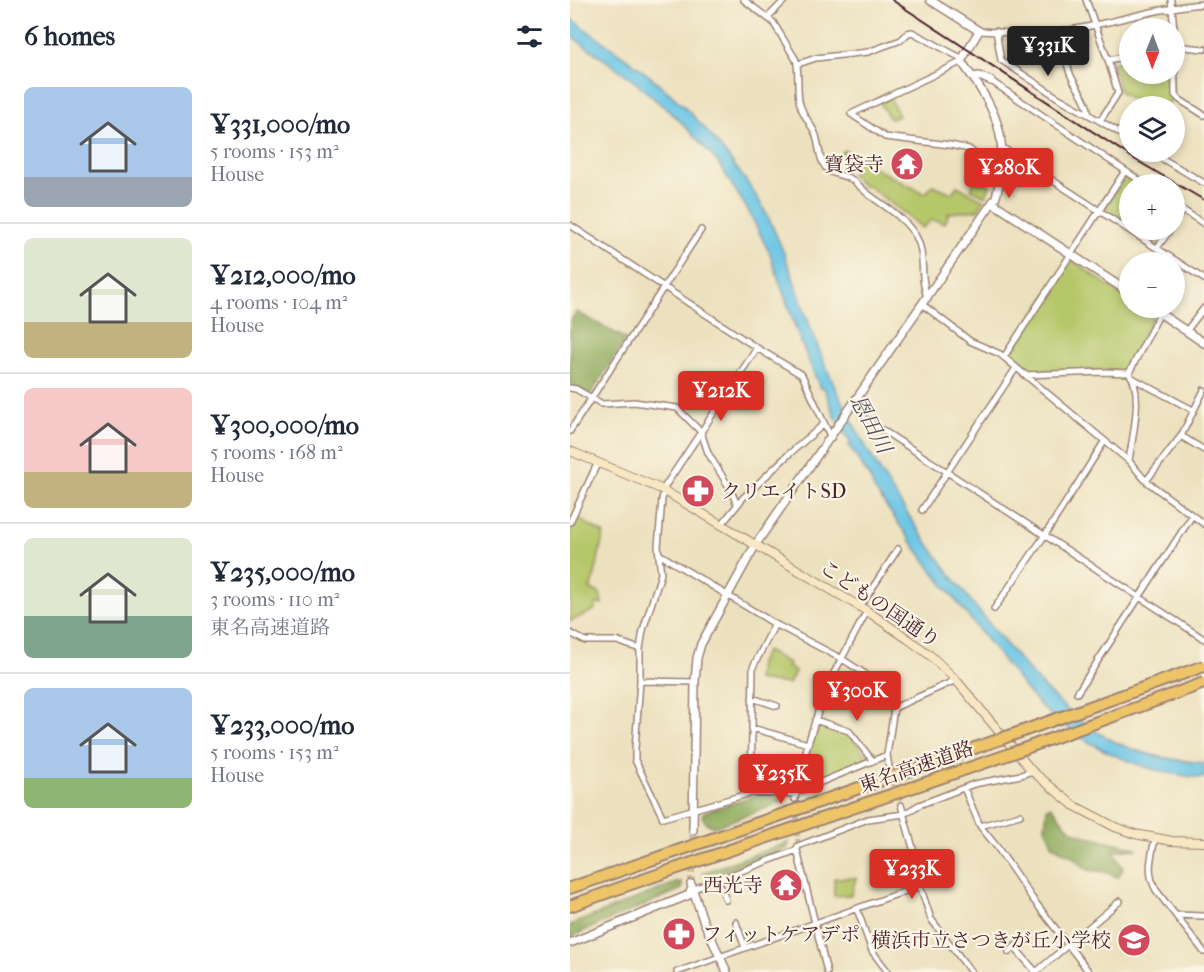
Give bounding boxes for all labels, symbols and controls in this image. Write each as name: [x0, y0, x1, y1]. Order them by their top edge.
north arrow: [1119, 18, 1185, 84]
map controls: [1119, 18, 1185, 318]
icon: filters: [513, 20, 546, 53]
text: 6 homes: [24, 21, 115, 52]
pin: ¥331K: [1006, 26, 1090, 77]
text: ¥331K: [1021, 34, 1075, 57]
button: layers: [1119, 96, 1185, 162]
text: ¥331,000/mo: [210, 109, 350, 140]
icon: home: [72, 111, 144, 183]
text: 5 rooms · 153 m²: [210, 140, 339, 163]
temple icon: 寶袋寺: [889, 146, 925, 182]
pin: ¥280K: [967, 148, 1051, 199]
place label: 寶袋寺: [824, 153, 884, 176]
text: ¥280K: [978, 156, 1040, 179]
text: House: [210, 163, 264, 186]
button: +: [1119, 174, 1185, 240]
button: −: [1119, 252, 1185, 318]
text: ¥212,000/mo: [210, 260, 356, 291]
icon: home: [72, 262, 144, 334]
text: 4 rooms · 104 m²: [210, 291, 348, 314]
text: House: [210, 314, 264, 337]
pin: ¥212K: [679, 371, 763, 422]
text: ¥212K: [692, 379, 750, 402]
water label: 恩田川: [846, 391, 897, 459]
text: ¥300,000/mo: [210, 410, 359, 441]
icon: home: [72, 412, 144, 484]
text: 5 rooms · 168 m²: [210, 441, 343, 464]
text: House: [210, 464, 264, 487]
pharmacy icon: クリエイトSD: [680, 473, 716, 509]
place label: クリエイトSD: [721, 480, 846, 503]
street label: こどもの国通り: [816, 555, 944, 653]
text: ¥235,000/mo: [210, 557, 355, 588]
icon: home: [72, 562, 144, 634]
text: 3 rooms · 110 m²: [210, 588, 339, 611]
text: 東名高速道路: [210, 616, 330, 639]
pin: ¥300K: [815, 671, 899, 722]
text: ¥300K: [827, 679, 887, 702]
text: ¥233,000/mo: [210, 710, 354, 741]
icon: home: [72, 712, 144, 784]
street label: 東名高速道路: [856, 737, 976, 797]
text: 5 rooms · 153 m²: [210, 741, 339, 764]
pin: ¥235K: [739, 754, 823, 805]
text: ¥235K: [752, 762, 810, 785]
text: House: [210, 764, 264, 787]
pin: ¥233K: [870, 849, 954, 900]
text: ¥233K: [884, 857, 940, 880]
temple icon: 西光寺: [768, 867, 804, 903]
place label: 西光寺: [703, 874, 763, 897]
pharmacy icon: フィットケアデポ: [661, 916, 697, 952]
school or university icon: 横浜市立さつきが丘小学校: [1116, 922, 1152, 958]
place label: フィットケアデポ: [702, 923, 860, 946]
place label: 横浜市立さつきが丘小学校: [871, 929, 1111, 952]

